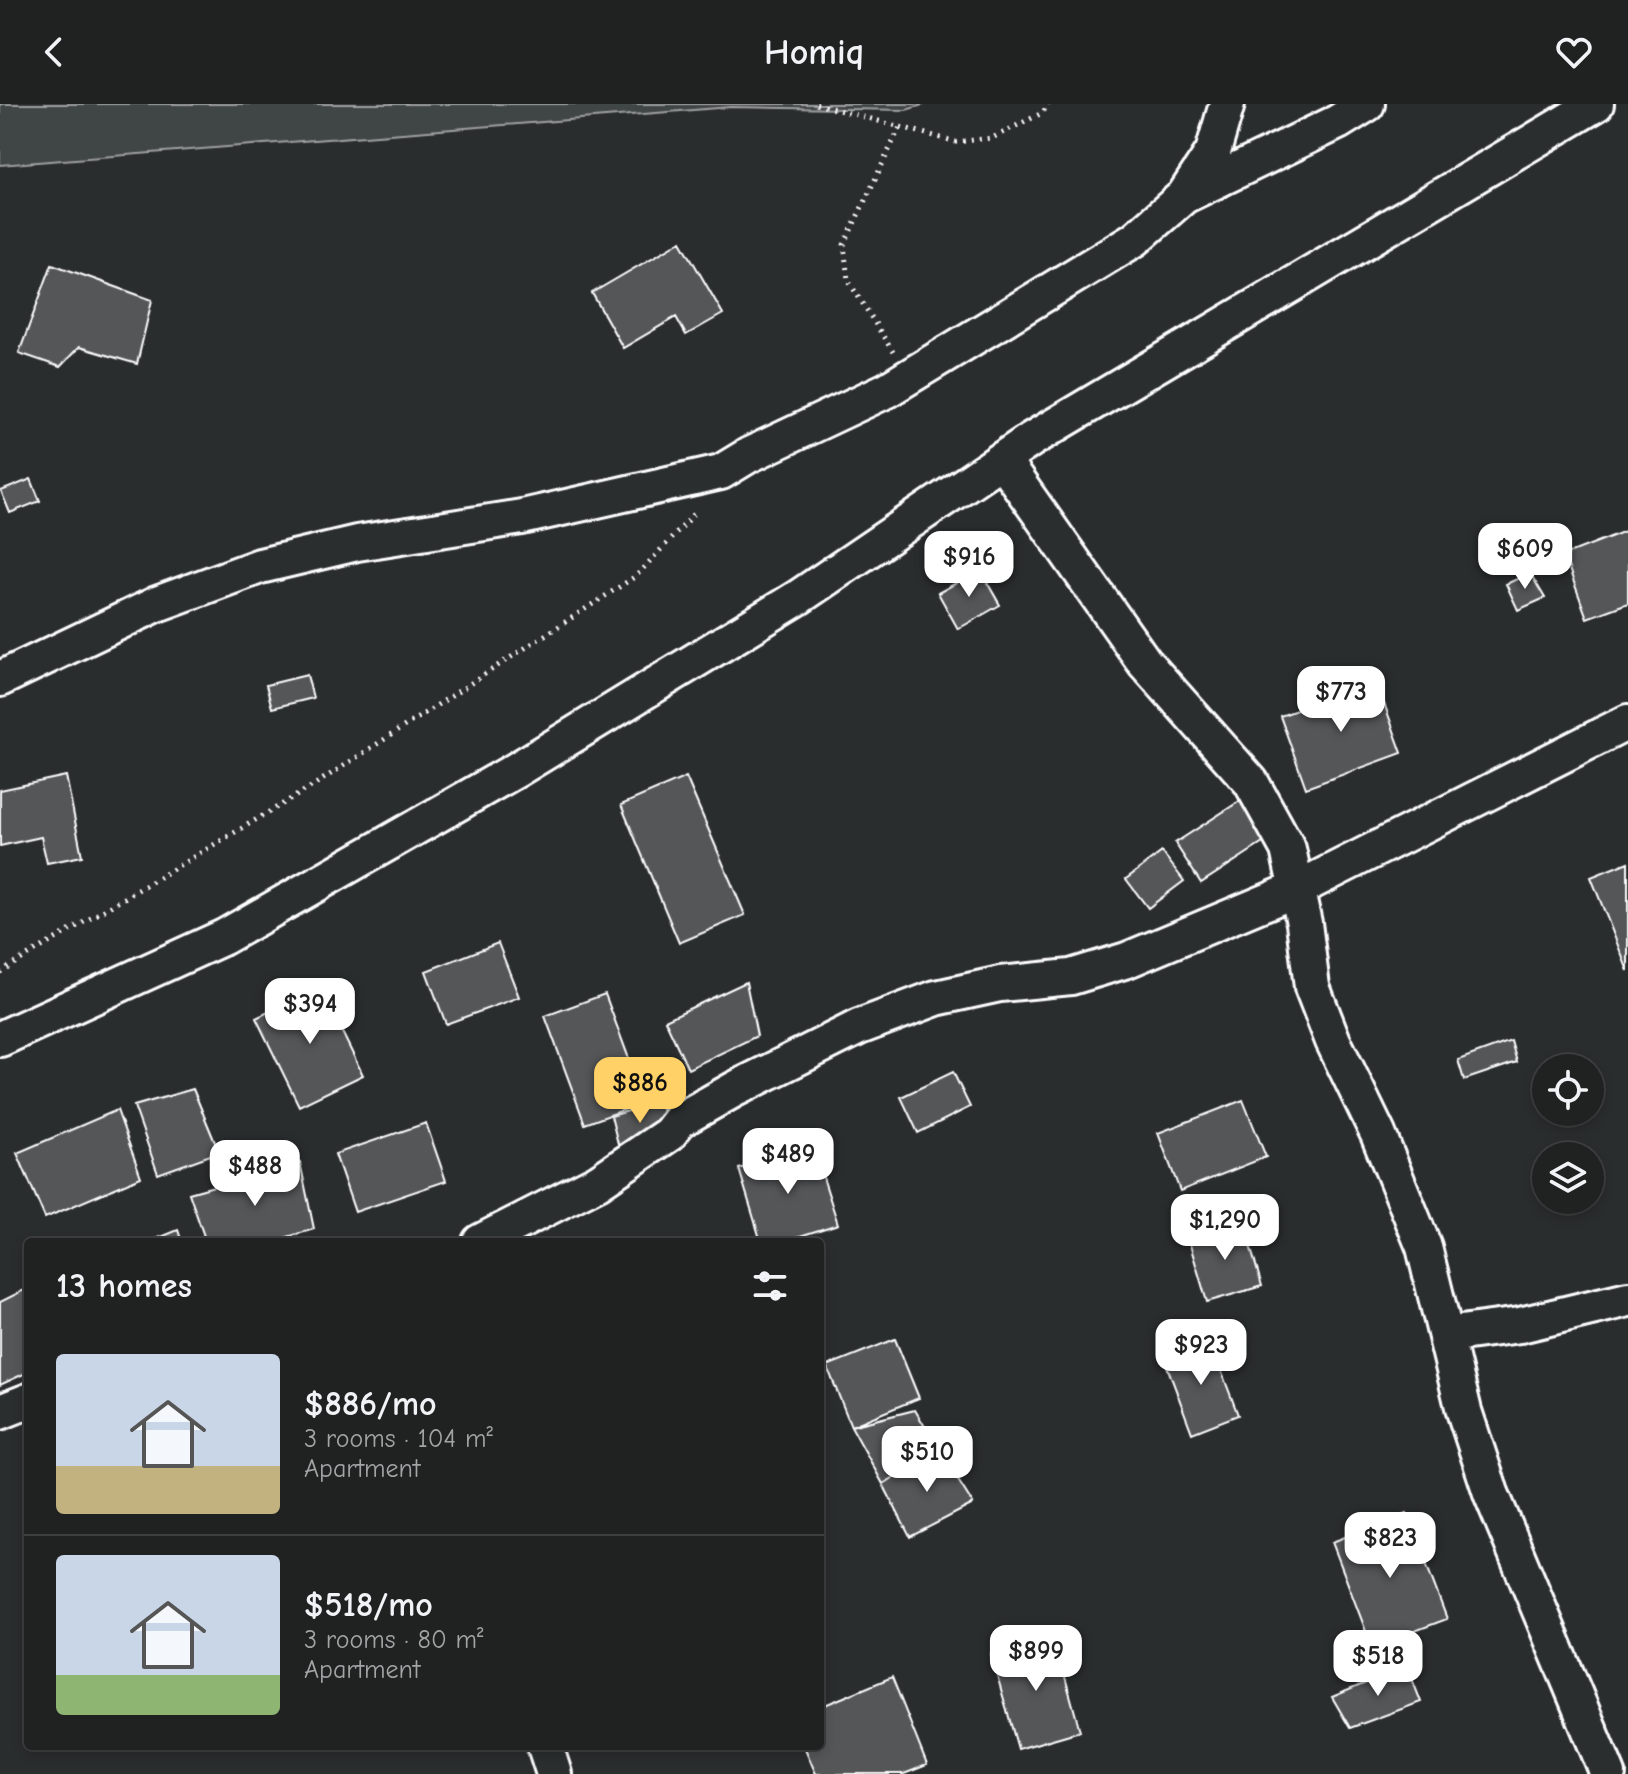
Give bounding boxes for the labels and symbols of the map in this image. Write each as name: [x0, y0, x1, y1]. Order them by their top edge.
pin: $609: [1478, 523, 1572, 591]
pin: $916: [922, 531, 1016, 599]
pin: $773: [1294, 666, 1388, 734]
pin: $394: [263, 978, 357, 1046]
pin: $886: [593, 1057, 687, 1125]
pin: $489: [741, 1128, 835, 1196]
pin: $488: [208, 1140, 302, 1208]
pin: $1,290: [1160, 1194, 1290, 1262]
pin: $923: [1154, 1319, 1248, 1387]
pin: $510: [880, 1426, 974, 1494]
pin: $823: [1343, 1512, 1437, 1580]
pin: $899: [989, 1625, 1083, 1693]
pin: $518: [1331, 1630, 1425, 1698]

